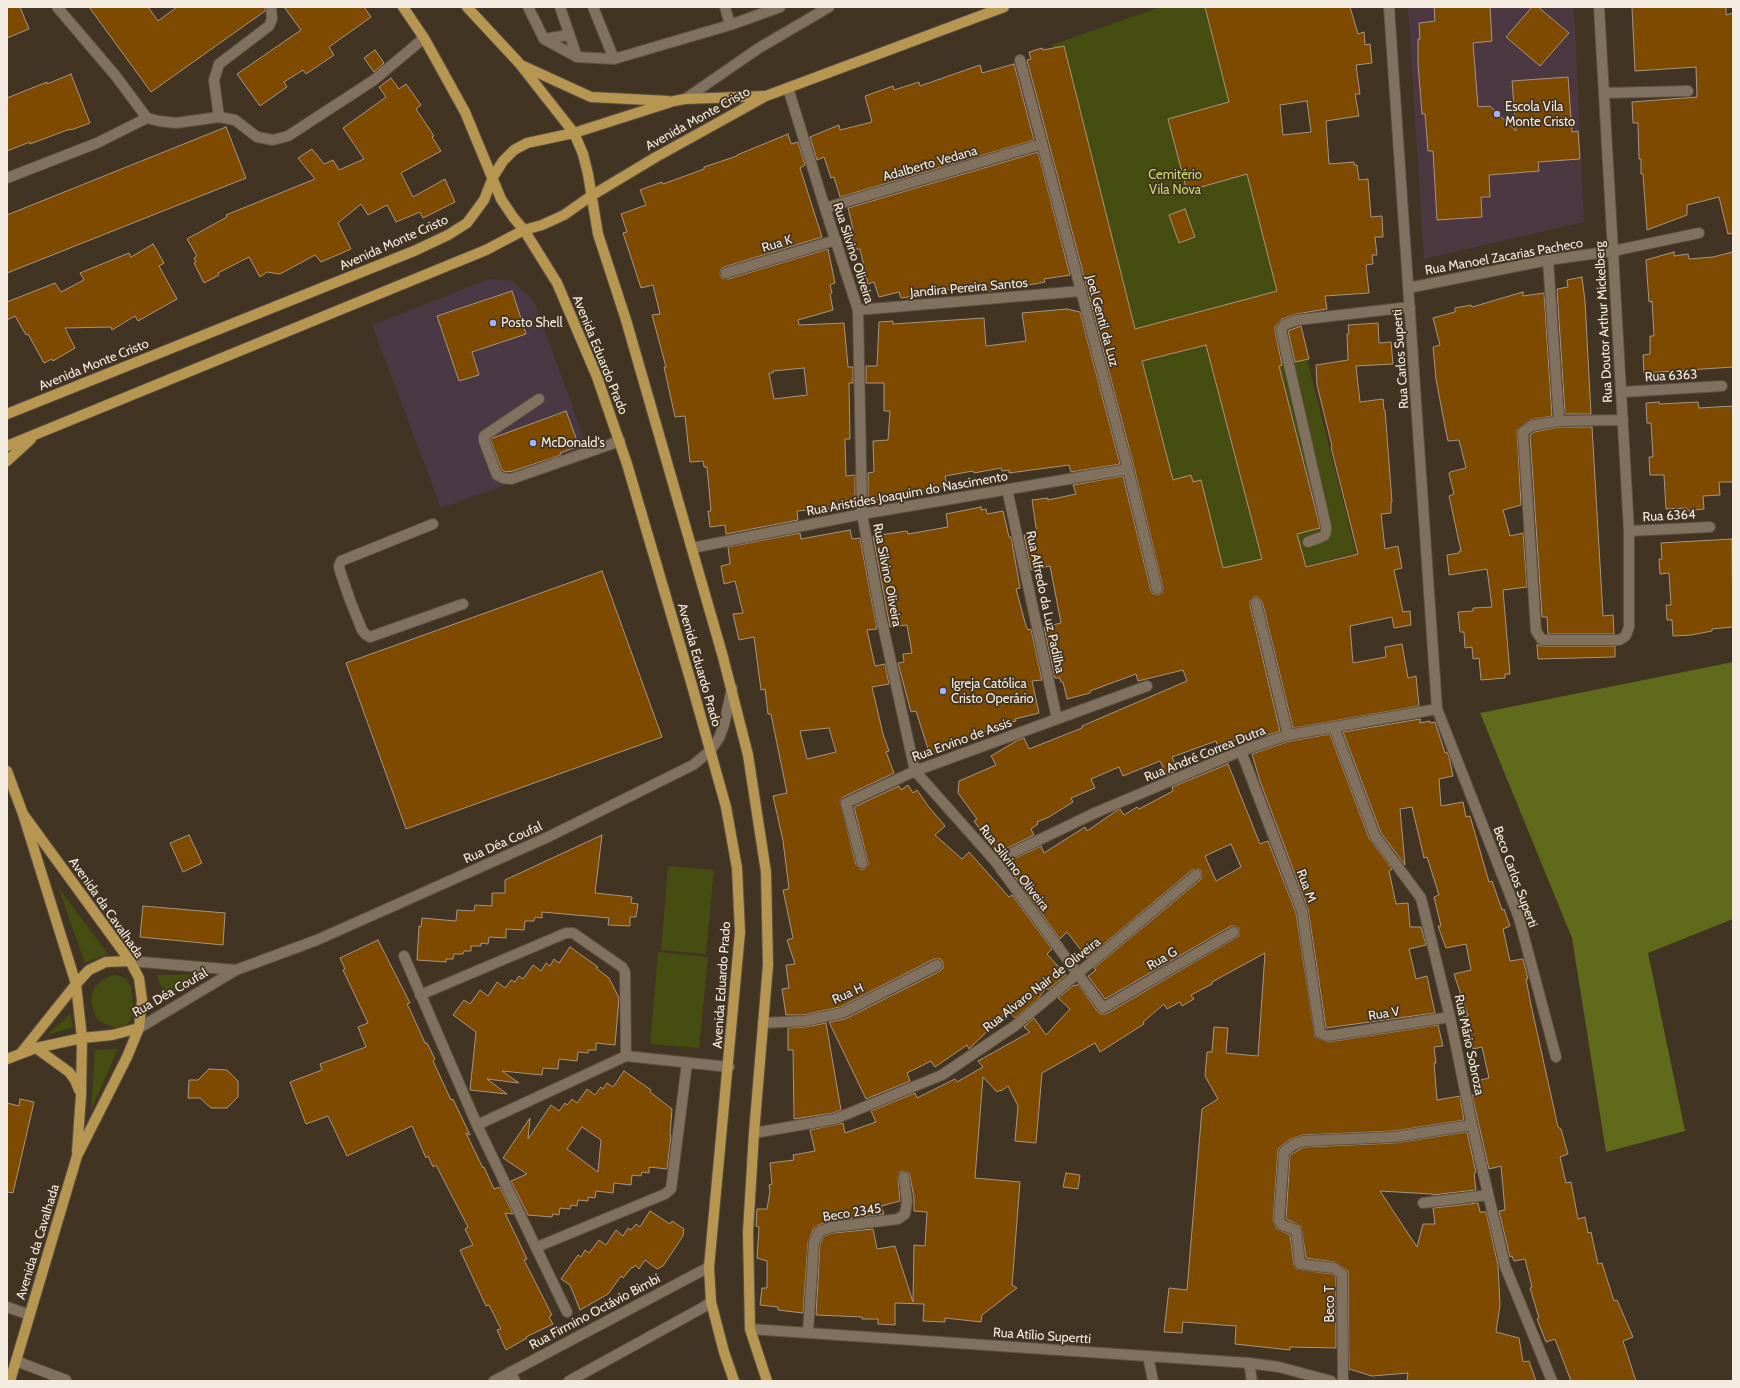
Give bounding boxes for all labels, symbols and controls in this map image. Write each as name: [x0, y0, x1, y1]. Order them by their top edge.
street label: Avenida Monte Cristo: [643, 84, 753, 154]
place label: Escola Vila Monte Cristo: [1505, 99, 1575, 130]
marker: Escola Vila Monte Cristo: [1492, 109, 1502, 119]
street label: Adalberto Vedana: [881, 143, 979, 185]
park label: Cemitério Vila Nova: [1148, 167, 1202, 198]
street label: Rua Silvino Oliveira: [829, 201, 877, 305]
street label: Avenida Monte Cristo: [337, 212, 451, 274]
street label: Rua K: [760, 232, 794, 256]
street label: Rua Manoel Zacarias Pacheco: [1424, 235, 1584, 279]
street label: Rua Doutor Arthur Mickelberg: [1592, 241, 1616, 403]
street label: Joel Gentil da Luz: [1082, 273, 1122, 369]
street label: Jandira Pereira Santos: [909, 275, 1029, 301]
street label: Avenida Eduardo Prado: [569, 293, 631, 417]
street label: Rua Carlos Superti: [1390, 309, 1412, 409]
place label: Posto Shell: [501, 315, 563, 331]
marker: Posto Shell: [488, 318, 498, 328]
street label: Avenida Monte Cristo: [37, 336, 151, 394]
street label: Rua 6363: [1644, 367, 1698, 385]
place label: McDonald's: [541, 435, 605, 451]
marker: McDonald's: [528, 438, 538, 448]
street label: Rua Aristídes Joaquim do Nascimento: [805, 469, 1009, 519]
street label: Rua 6364: [1642, 507, 1696, 525]
street label: Rua Silvino Oliveira: [869, 522, 905, 628]
street label: Rua Alfredo da Luz Padilha: [1022, 529, 1068, 675]
street label: Avenida Eduardo Prado: [674, 602, 724, 728]
place label: Igreja Católica Cristo Operário: [951, 676, 1034, 707]
marker: Igreja Católica Cristo Operário: [938, 686, 948, 696]
street label: Rua Ervino de Assis: [910, 715, 1014, 765]
street label: Rua André Correa Dutra: [1142, 723, 1268, 785]
street label: Rua Déa Coufal: [461, 819, 545, 867]
street label: Rua Silvino Oliveira: [975, 822, 1053, 914]
street label: Beco Carlos Superti: [1489, 824, 1541, 930]
street label: Avenida da Cavalhada: [65, 855, 147, 961]
street label: Rua M: [1293, 867, 1319, 905]
street label: Avenida Eduardo Prado: [710, 921, 734, 1049]
street label: Rua Alvaro Nair de Oliveira: [980, 934, 1104, 1036]
street label: Rua G: [1144, 944, 1180, 974]
street label: Rua Déa Coufal: [130, 965, 210, 1021]
street label: Rua H: [830, 980, 866, 1008]
street label: Rua Mário Sobroza: [1451, 993, 1487, 1097]
street label: Rua V: [1367, 1004, 1401, 1024]
street label: Avenida da Cavalhada: [13, 1183, 63, 1301]
street label: Beco 2345: [822, 1201, 882, 1225]
street label: Rua Firmino Octávio Bimbi: [527, 1271, 663, 1353]
street label: Beco T: [1322, 1285, 1338, 1323]
street label: Rua Atílio Supertti: [992, 1325, 1092, 1347]

